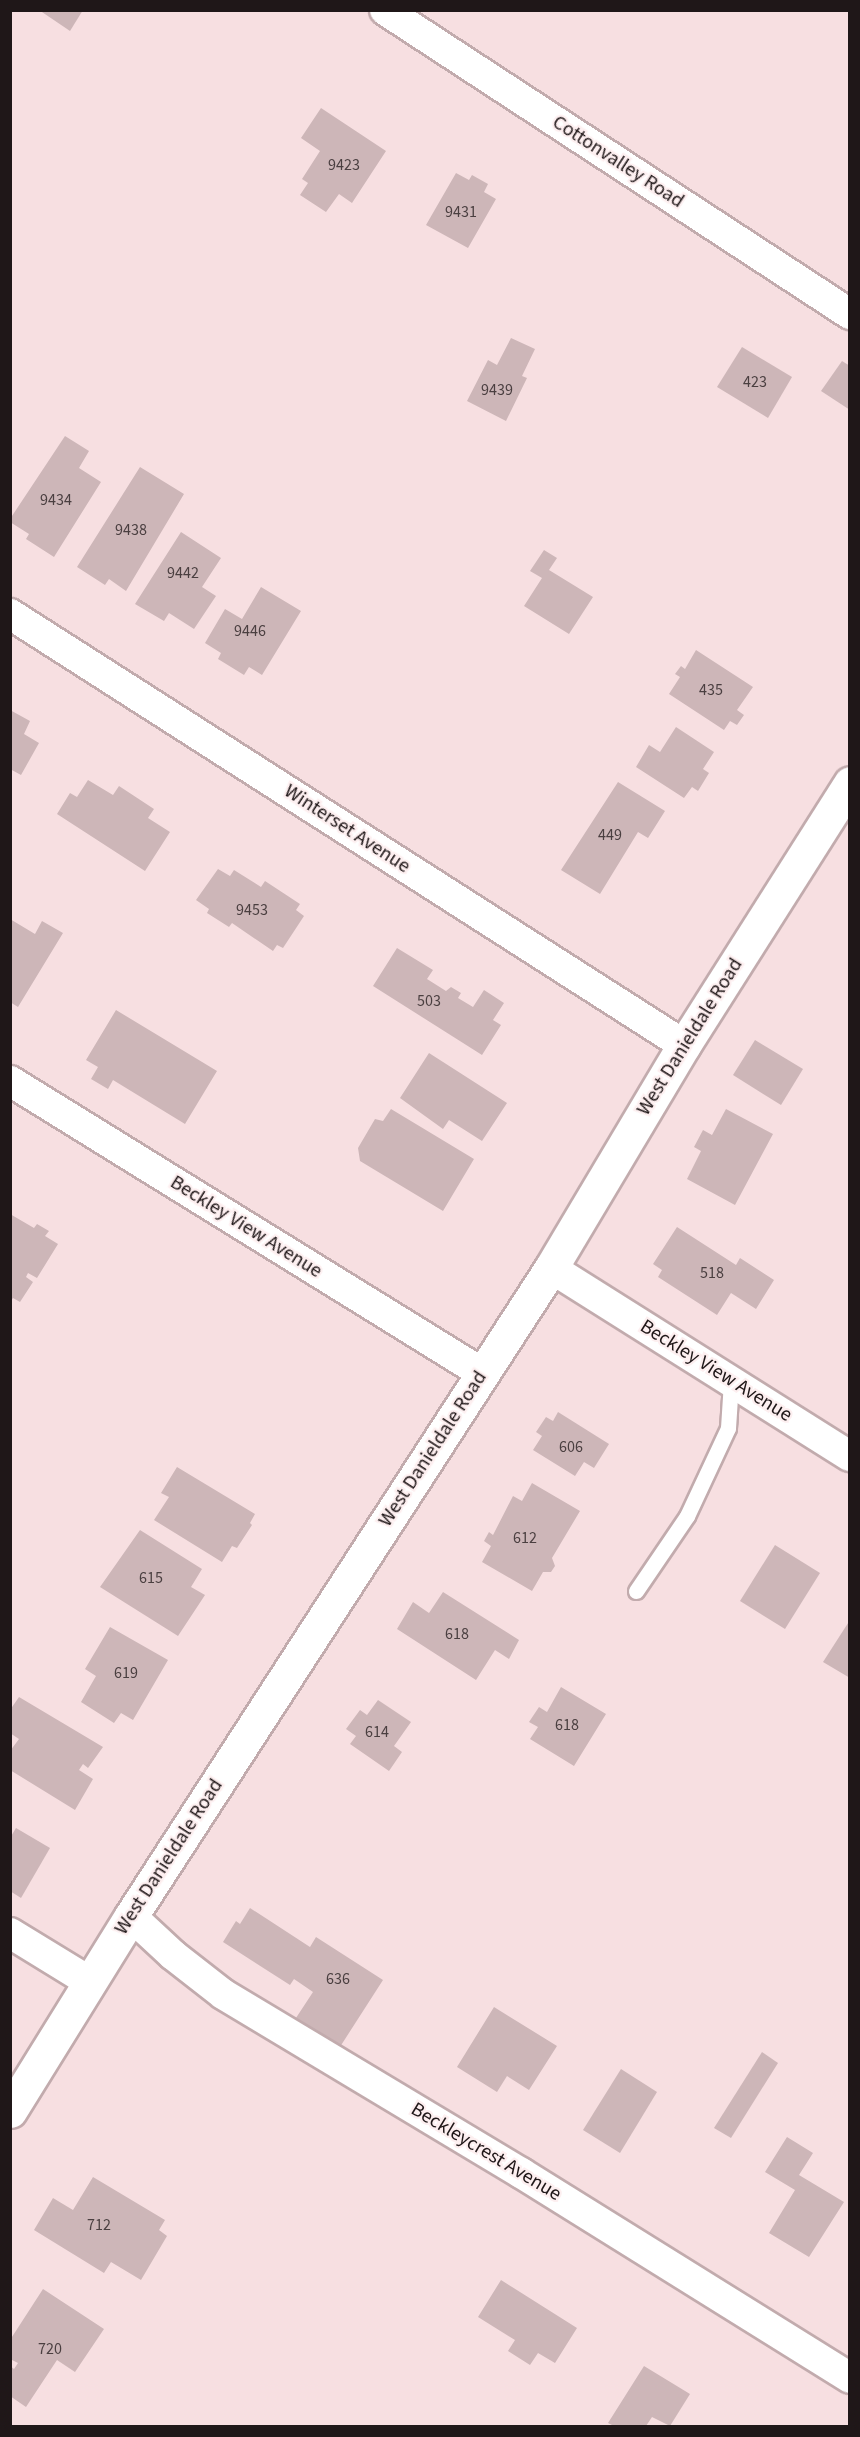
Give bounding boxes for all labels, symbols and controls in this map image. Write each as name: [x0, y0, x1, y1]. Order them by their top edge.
street label: Cottonvalley Road: [548, 111, 688, 213]
house number: 9423: [328, 155, 360, 175]
house number: 9431: [445, 202, 477, 222]
house number: 423: [743, 372, 767, 392]
house number: 9439: [481, 380, 513, 400]
house number: 9434: [40, 490, 72, 510]
house number: 9438: [115, 520, 147, 540]
house number: 9442: [167, 563, 199, 583]
house number: 9446: [234, 621, 266, 641]
house number: 435: [699, 680, 723, 700]
street label: Winterset Avenue: [280, 779, 414, 879]
house number: 449: [598, 825, 622, 845]
house number: 9453: [236, 900, 268, 920]
street label: West Danieldale Road: [632, 954, 748, 1120]
house number: 503: [417, 991, 441, 1011]
street label: Beckley View Avenue: [166, 1171, 326, 1283]
house number: 518: [700, 1263, 724, 1283]
street label: Beckley View Avenue: [636, 1315, 796, 1427]
street label: West Danieldale Road: [374, 1367, 492, 1531]
house number: 606: [559, 1437, 583, 1457]
house number: 612: [513, 1528, 537, 1548]
house number: 615: [139, 1568, 163, 1588]
house number: 618: [445, 1624, 469, 1644]
house number: 619: [114, 1663, 138, 1683]
house number: 618: [555, 1715, 579, 1735]
house number: 614: [365, 1722, 389, 1742]
street label: West Danieldale Road: [110, 1775, 228, 1939]
house number: 636: [326, 1969, 350, 1989]
street label: Beckleycrest Avenue: [406, 2098, 566, 2206]
house number: 712: [87, 2215, 111, 2235]
house number: 720: [38, 2339, 62, 2359]

